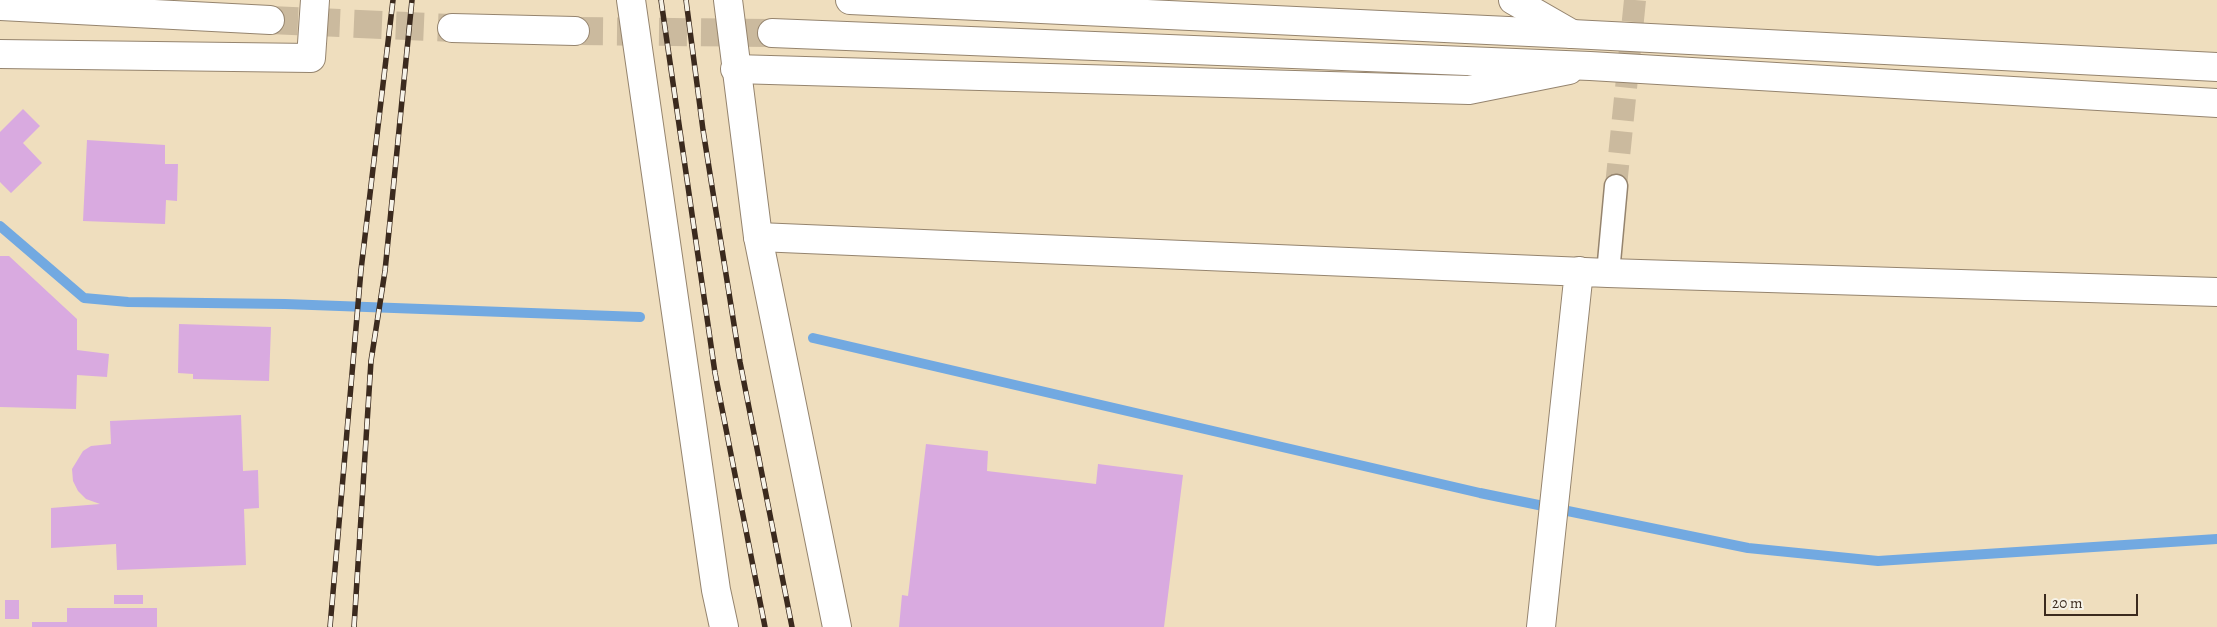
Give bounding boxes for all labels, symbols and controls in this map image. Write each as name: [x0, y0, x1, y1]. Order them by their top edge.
scale bar: [2047, 584, 2141, 616]
text: 20 m: [2052, 593, 2083, 613]

